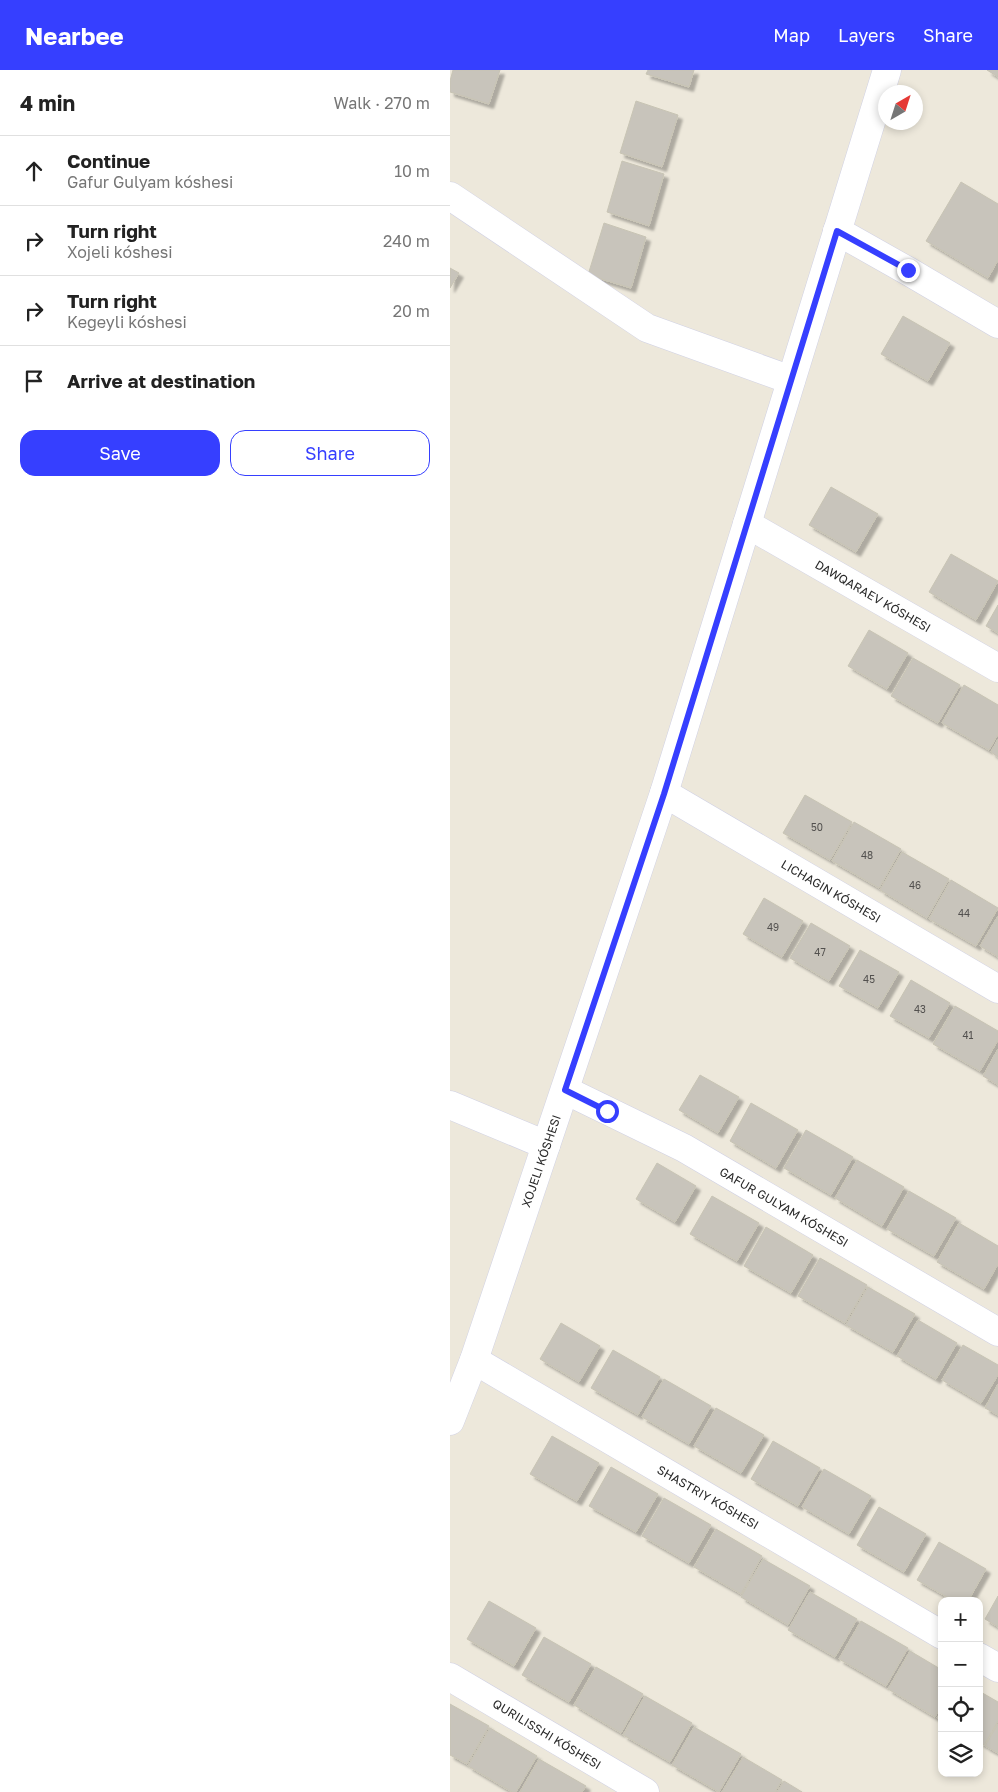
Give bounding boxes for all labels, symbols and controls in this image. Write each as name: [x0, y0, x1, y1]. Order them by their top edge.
text: Nearbee: [25, 21, 124, 50]
text: Map: [773, 24, 810, 46]
text: Layers: [838, 24, 895, 46]
text: Share: [923, 24, 973, 46]
north arrow: [878, 85, 923, 130]
text: 4 min: [20, 90, 75, 116]
text: Walk · 270 m: [333, 93, 430, 113]
text: Continue: [67, 149, 150, 172]
icon: ahead: [20, 157, 48, 185]
text: 10 m: [394, 161, 430, 181]
text: Gafur Gulyam kóshesi: [67, 172, 233, 192]
text: Turn right: [67, 219, 157, 242]
icon: right: [20, 227, 48, 255]
text: 240 m: [383, 231, 430, 251]
text: Xojeli kóshesi: [67, 242, 173, 262]
route end: [897, 259, 920, 282]
text: Turn right: [67, 289, 157, 312]
icon: right: [20, 297, 48, 325]
text: 20 m: [393, 301, 430, 321]
text: Kegeyli kóshesi: [67, 312, 187, 332]
icon: arrive: [20, 367, 48, 395]
text: Arrive at destination: [67, 369, 255, 392]
button: Save: [20, 430, 220, 476]
button: Share: [230, 430, 430, 476]
street label: DAWQARAEV KÓSHESI: [813, 557, 933, 635]
house number: 50: [811, 821, 823, 833]
house number: 48: [861, 849, 873, 861]
street label: LICHAGIN KÓSHESI: [779, 856, 883, 926]
house number: 46: [909, 879, 921, 891]
house number: 44: [958, 907, 970, 919]
house number: 49: [767, 921, 779, 933]
house number: 47: [814, 946, 826, 958]
house number: 45: [863, 973, 875, 985]
house number: 43: [914, 1003, 926, 1015]
house number: 41: [963, 1029, 974, 1041]
route start: [596, 1100, 619, 1123]
street label: XOJELI KÓSHESI: [518, 1113, 564, 1209]
street label: GAFUR GULYAM KÓSHESI: [717, 1164, 851, 1250]
street label: SHASTRIY KÓSHESI: [655, 1462, 761, 1532]
map controls: [938, 1597, 983, 1777]
button: +: [938, 1597, 983, 1642]
button: −: [938, 1642, 983, 1687]
button: locate: [938, 1687, 983, 1732]
street label: QURILISSHI KÓSHESI: [490, 1696, 604, 1772]
button: layers: [938, 1732, 983, 1777]

